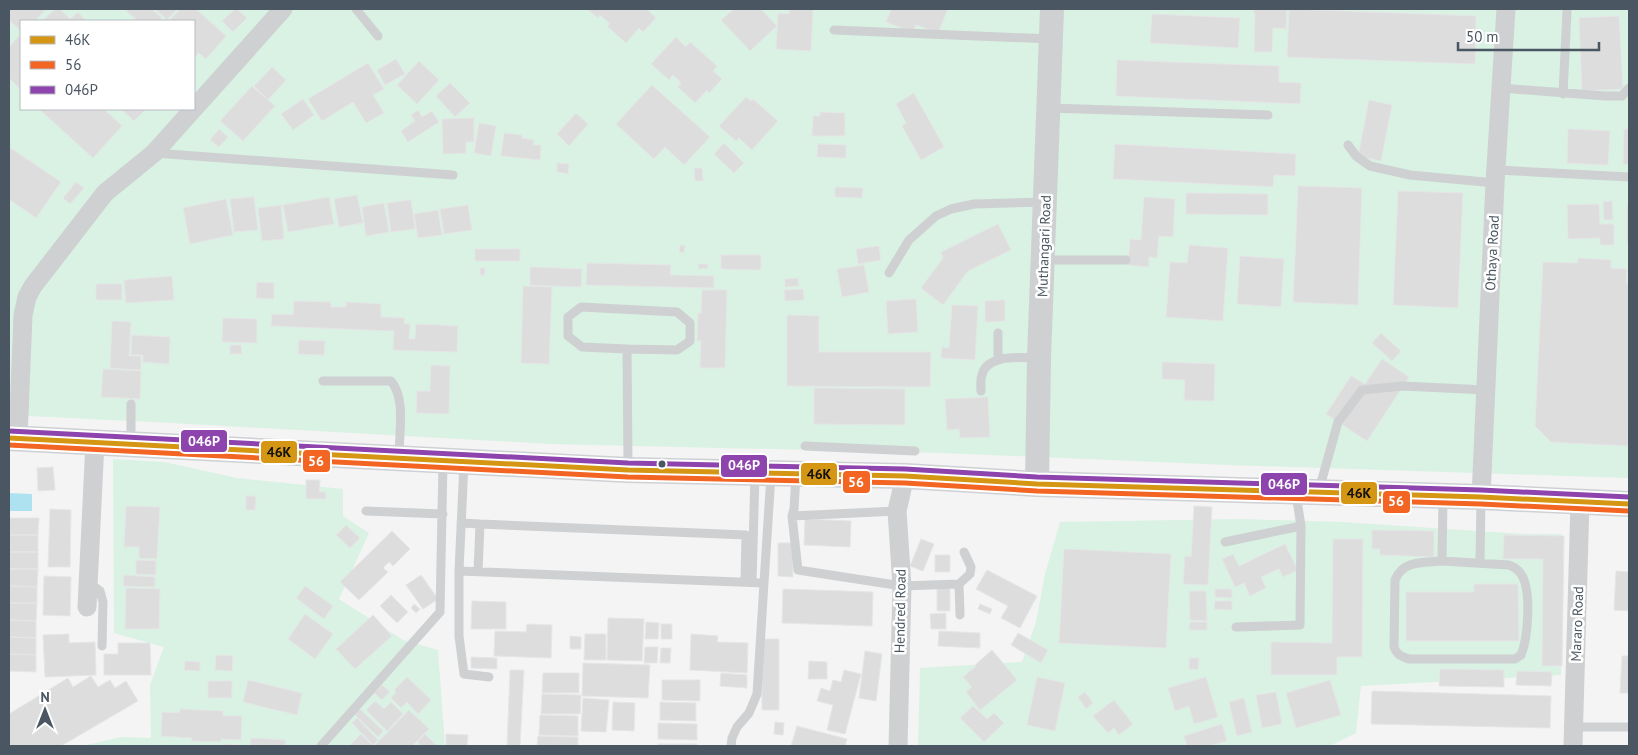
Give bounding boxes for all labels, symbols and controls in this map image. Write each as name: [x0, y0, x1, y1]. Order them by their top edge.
legend: [20, 20, 195, 110]
scale bar: [1458, 20, 1599, 52]
text: 50 m: [1466, 27, 1499, 46]
text: 46K: [65, 30, 91, 49]
text: 56: [65, 55, 81, 74]
text: 046P: [65, 80, 98, 99]
street label: Muthangari Road: [1033, 195, 1055, 297]
street label: Othaya Road: [1481, 215, 1503, 291]
line badge: 046P: [180, 429, 228, 453]
text: 046P: [188, 432, 220, 450]
line badge: 46K: [260, 440, 298, 464]
text: 46K: [267, 443, 292, 461]
line badge: 56: [302, 449, 331, 473]
text: 56: [308, 452, 324, 470]
line badge: 046P: [720, 454, 768, 478]
text: 046P: [728, 456, 760, 474]
unlabelled marker: [657, 459, 667, 469]
line badge: 46K: [800, 462, 838, 486]
text: 46K: [807, 465, 832, 483]
line badge: 56: [842, 470, 871, 494]
line badge: 046P: [1260, 472, 1308, 496]
text: 56: [848, 473, 864, 491]
text: 046P: [1268, 475, 1300, 493]
line badge: 46K: [1340, 481, 1378, 505]
text: 46K: [1347, 484, 1372, 502]
line badge: 56: [1382, 490, 1411, 514]
text: 56: [1388, 492, 1404, 510]
street label: Hendred Road: [890, 569, 910, 653]
street label: Mararo Road: [1567, 586, 1587, 662]
north arrow: [20, 685, 70, 735]
text: N: [40, 688, 50, 706]

